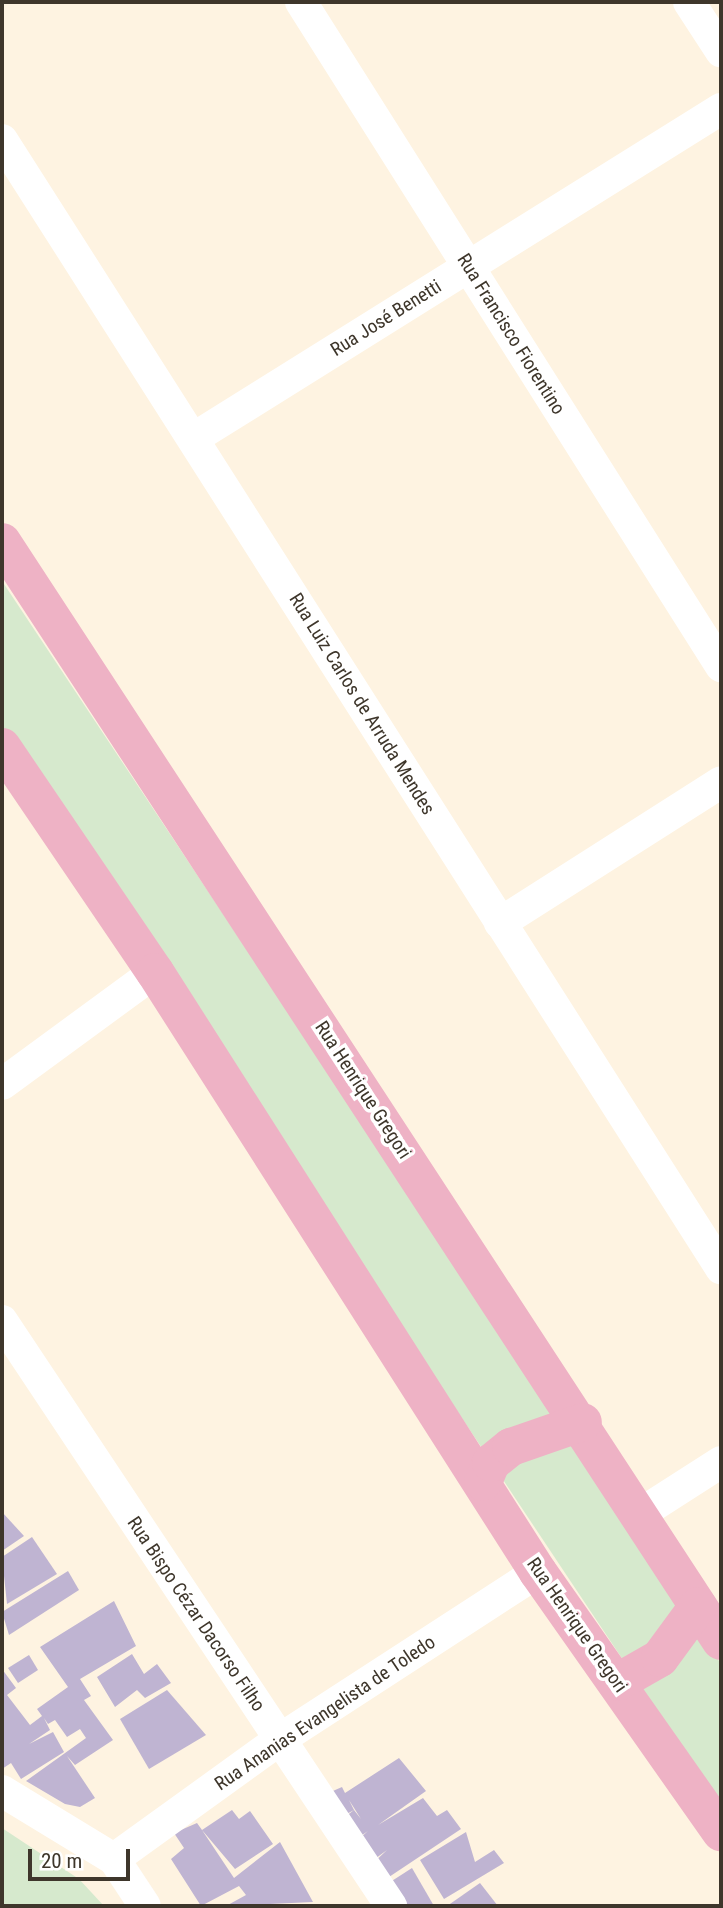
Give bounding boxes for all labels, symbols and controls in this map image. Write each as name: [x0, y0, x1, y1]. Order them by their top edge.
street label: Rua Francisco Fiorentino: [452, 249, 570, 419]
street label: Rua José Benetti: [326, 275, 446, 361]
street label: Rua Luiz Carlos de Arruda Mendes: [284, 589, 440, 819]
street label: Rua Henrique Gregori: [310, 1017, 416, 1163]
street label: Rua Bispo Cézar Dacorso Filho: [122, 1512, 270, 1716]
street label: Rua Henrique Gregori: [522, 1553, 632, 1697]
street label: Rua Ananias Evangelista de Toledo: [210, 1630, 440, 1796]
scale bar: [32, 1834, 133, 1878]
text: 20 m: [41, 1849, 82, 1873]

